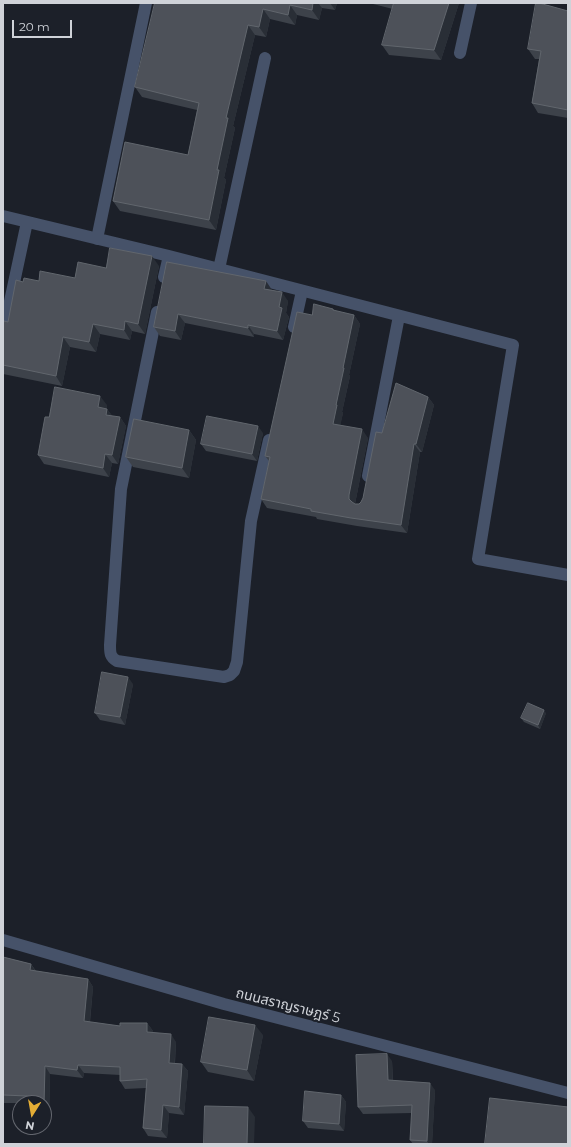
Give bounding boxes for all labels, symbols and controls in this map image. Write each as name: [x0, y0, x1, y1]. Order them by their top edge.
scale bar: [14, 12, 74, 38]
text: 20 m: [19, 19, 50, 34]
street label: ถนนสราญราษฎร์ 5: [234, 985, 342, 1027]
north arrow: [12, 1095, 52, 1135]
text: N: [24, 1118, 36, 1134]

